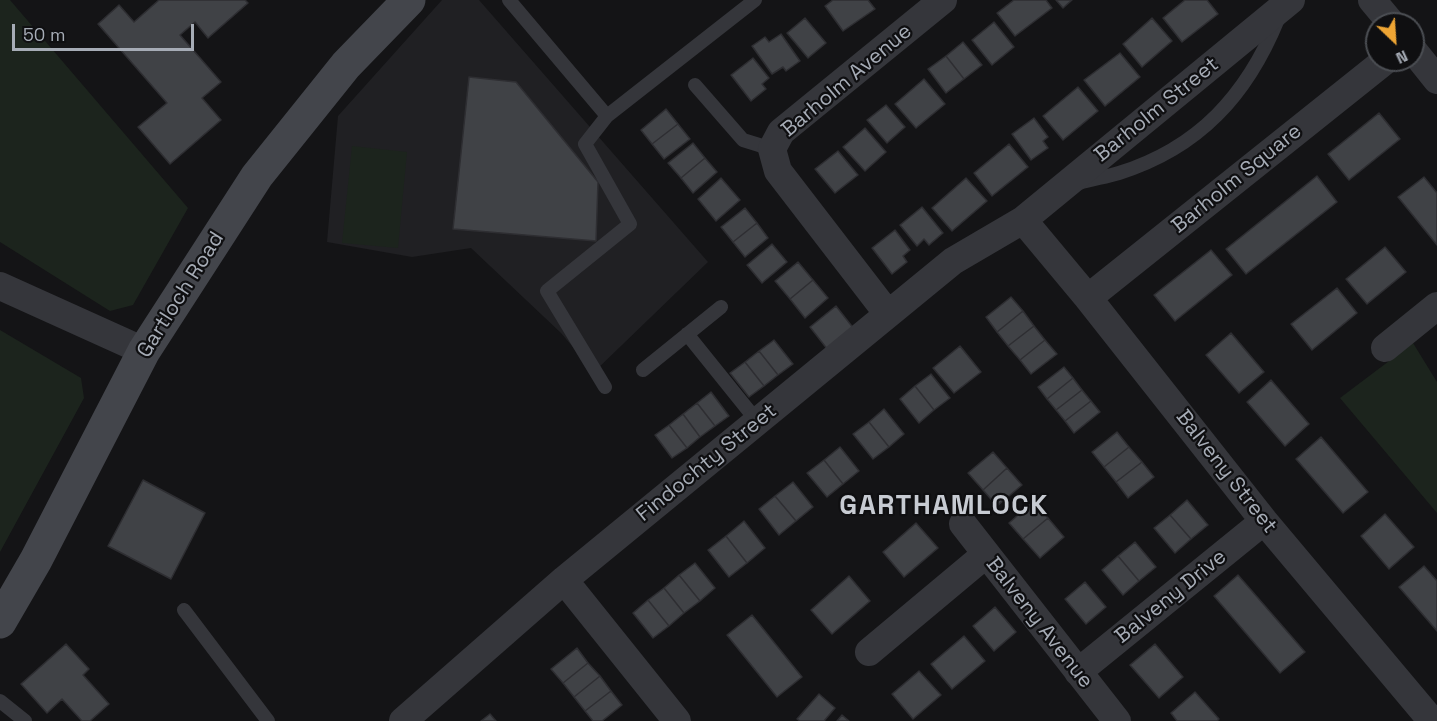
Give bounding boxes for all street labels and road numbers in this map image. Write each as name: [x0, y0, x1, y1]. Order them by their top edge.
street label: Barholm Avenue: [777, 19, 917, 143]
street label: Barholm Street: [1090, 52, 1224, 168]
street label: Barholm Square: [1167, 119, 1307, 239]
street label: Gartloch Road: [132, 227, 230, 363]
street label: Findochty Street: [632, 399, 782, 527]
street label: Balveny Street: [1170, 405, 1282, 539]
street label: Balveny Drive: [1110, 545, 1232, 649]
street label: Balveny Avenue: [980, 552, 1098, 694]

